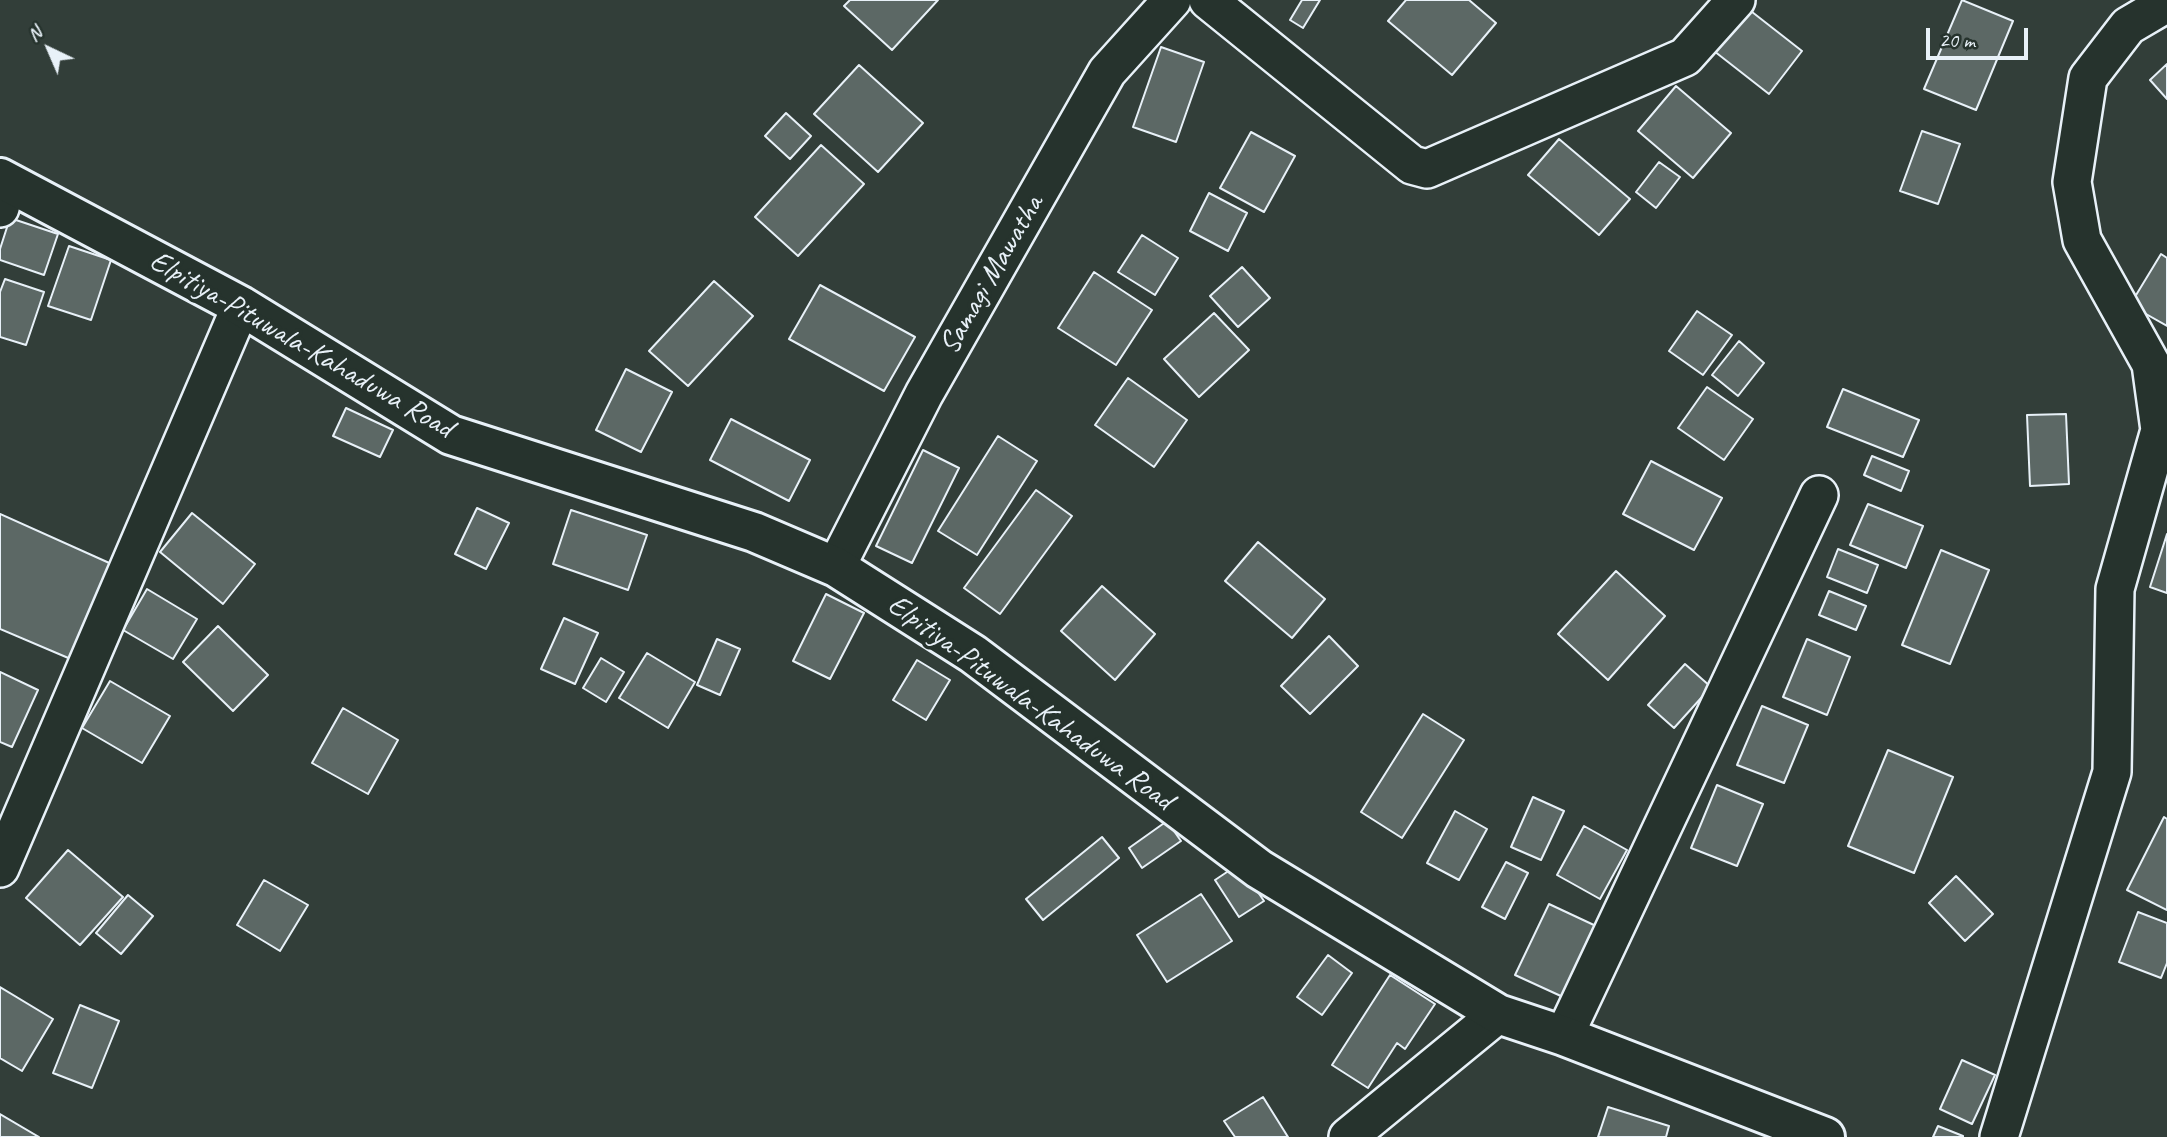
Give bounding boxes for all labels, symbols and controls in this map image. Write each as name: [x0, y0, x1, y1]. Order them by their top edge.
north arrow: [14, 14, 84, 84]
scale bar: [1929, 14, 2030, 58]
text: N: [22, 21, 47, 47]
text: 20 m: [1939, 27, 1975, 53]
street label: Samagi Mawatha: [932, 189, 1052, 361]
street label: Elpitiya-Pituwala-Kahaduwa Road: [143, 243, 459, 447]
street label: Elpitiya-Pituwala-Kahaduwa Road: [880, 587, 1180, 819]

